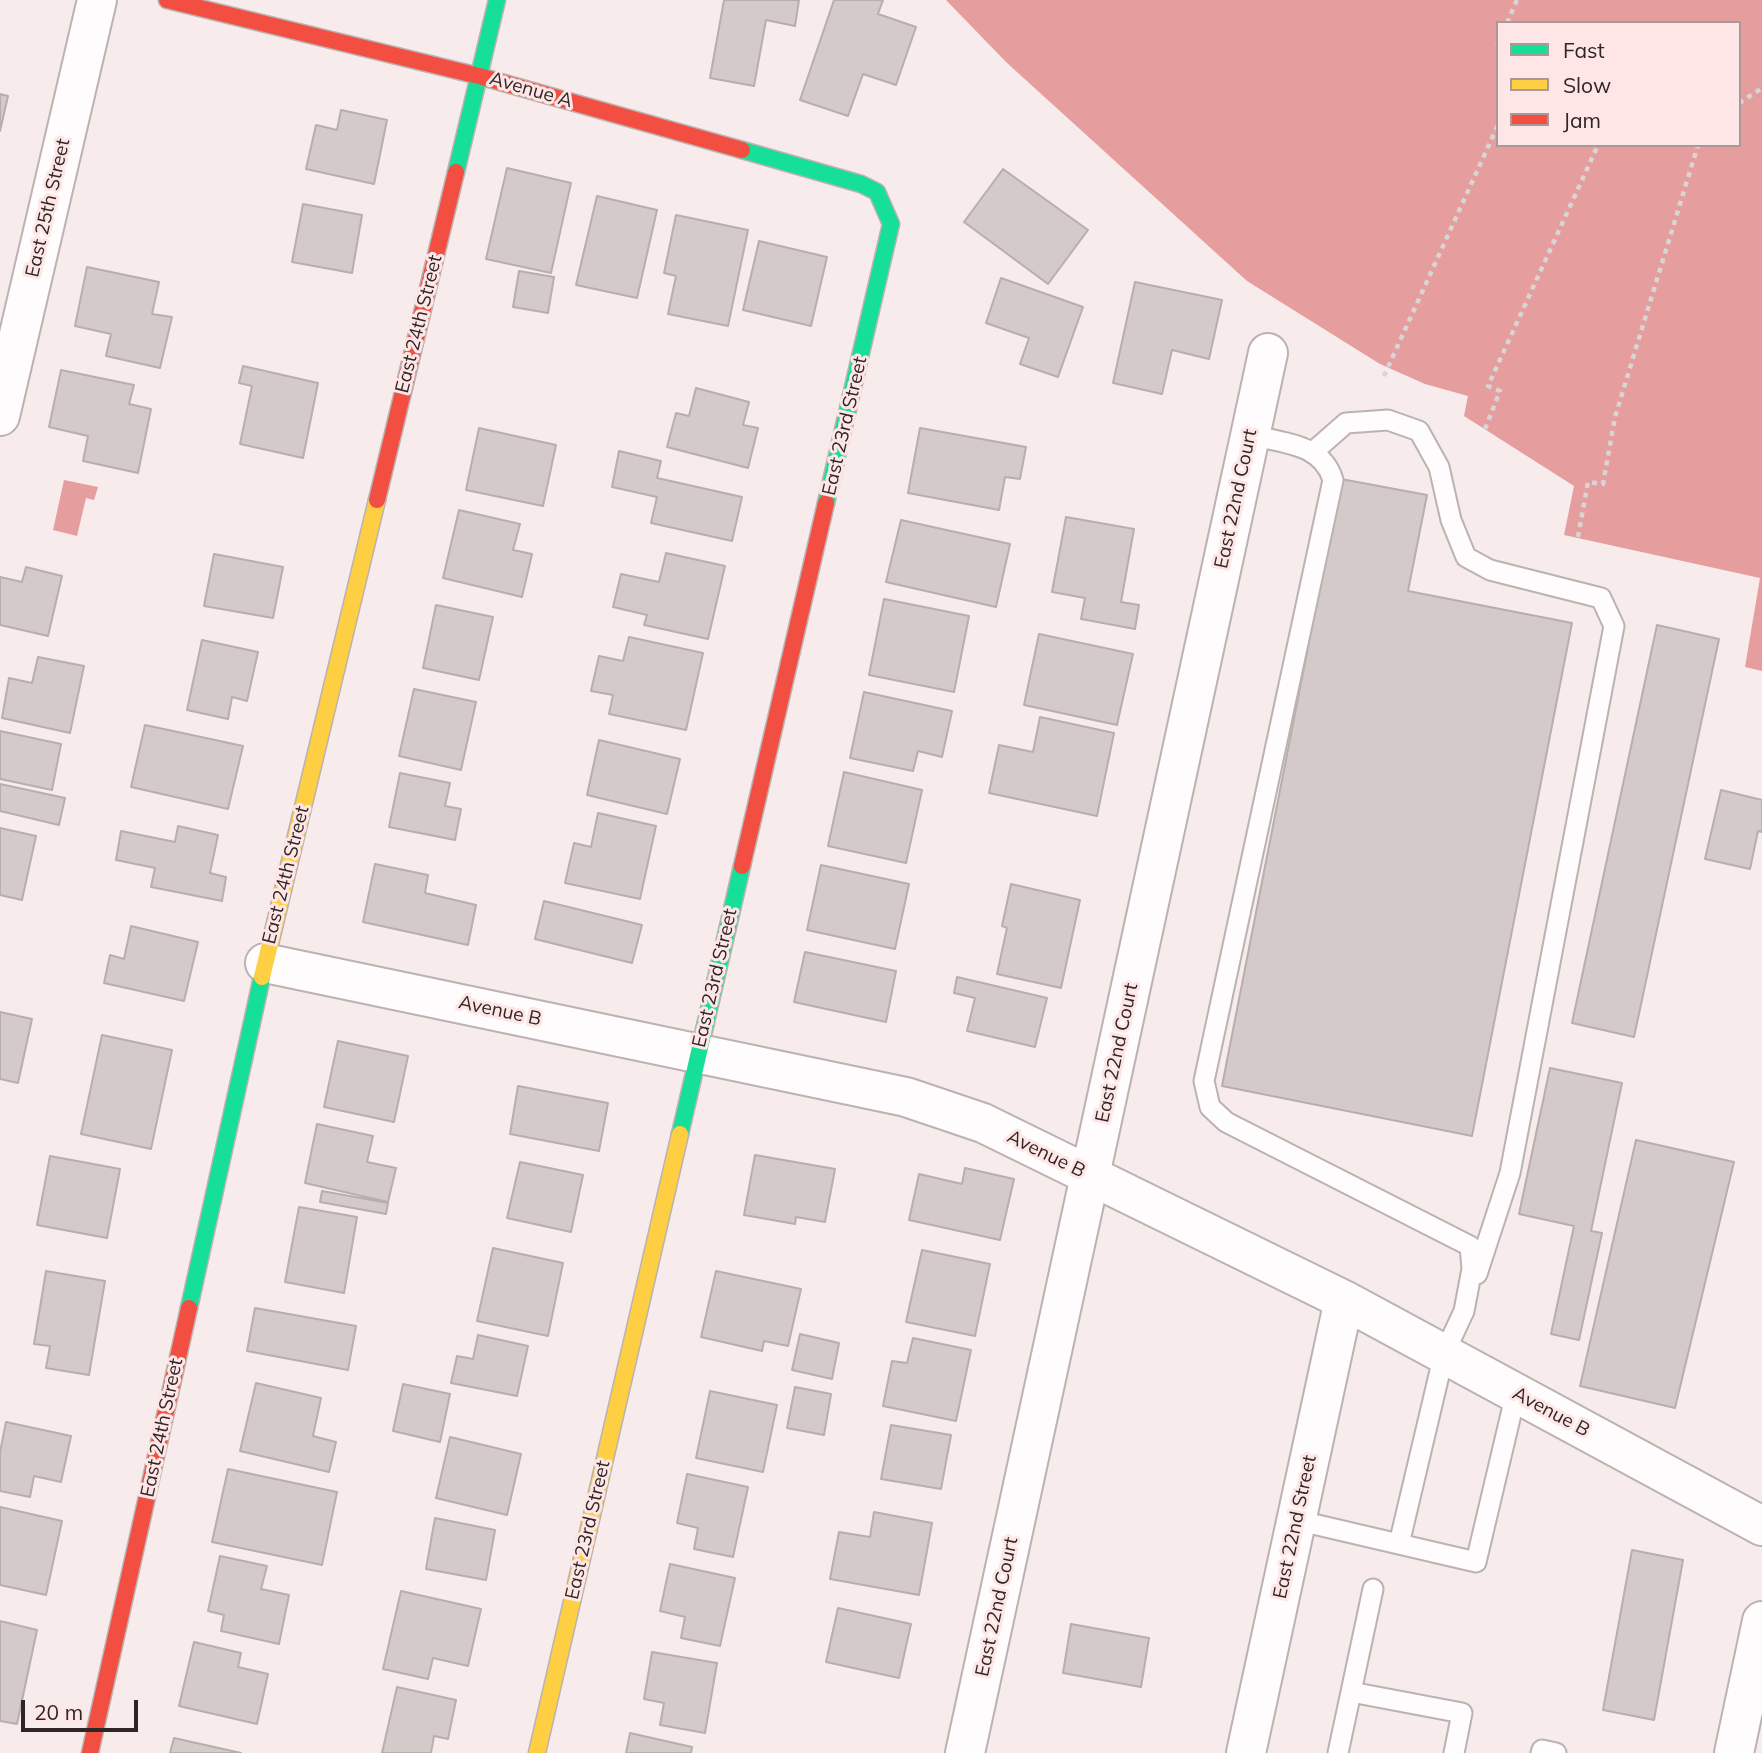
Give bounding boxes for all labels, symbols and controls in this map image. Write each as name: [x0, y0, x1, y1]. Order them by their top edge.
legend: [1496, 21, 1741, 147]
text: Fast: [1563, 37, 1605, 63]
street label: Avenue A: [487, 67, 575, 113]
text: Slow: [1563, 72, 1611, 98]
text: Jam: [1563, 107, 1601, 133]
street label: East 25th Street: [21, 137, 75, 279]
street label: East 24th Street: [391, 253, 447, 395]
street label: East 23rd Street: [818, 354, 872, 498]
street label: East 22nd Court: [1210, 427, 1262, 571]
street label: East 24th Street: [258, 804, 314, 946]
street label: East 23rd Street: [688, 906, 742, 1050]
street label: East 22nd Court: [1091, 981, 1143, 1125]
street label: Avenue B: [457, 991, 543, 1031]
street label: Avenue B: [1003, 1125, 1089, 1183]
street label: East 24th Street: [136, 1356, 188, 1500]
street label: Avenue B: [1509, 1382, 1593, 1442]
street label: East 22nd Street: [1269, 1453, 1321, 1601]
street label: East 23rd Street: [561, 1458, 615, 1602]
street label: East 22nd Court: [971, 1535, 1023, 1679]
scale bar: [24, 1686, 142, 1730]
text: 20 m: [34, 1699, 83, 1725]

